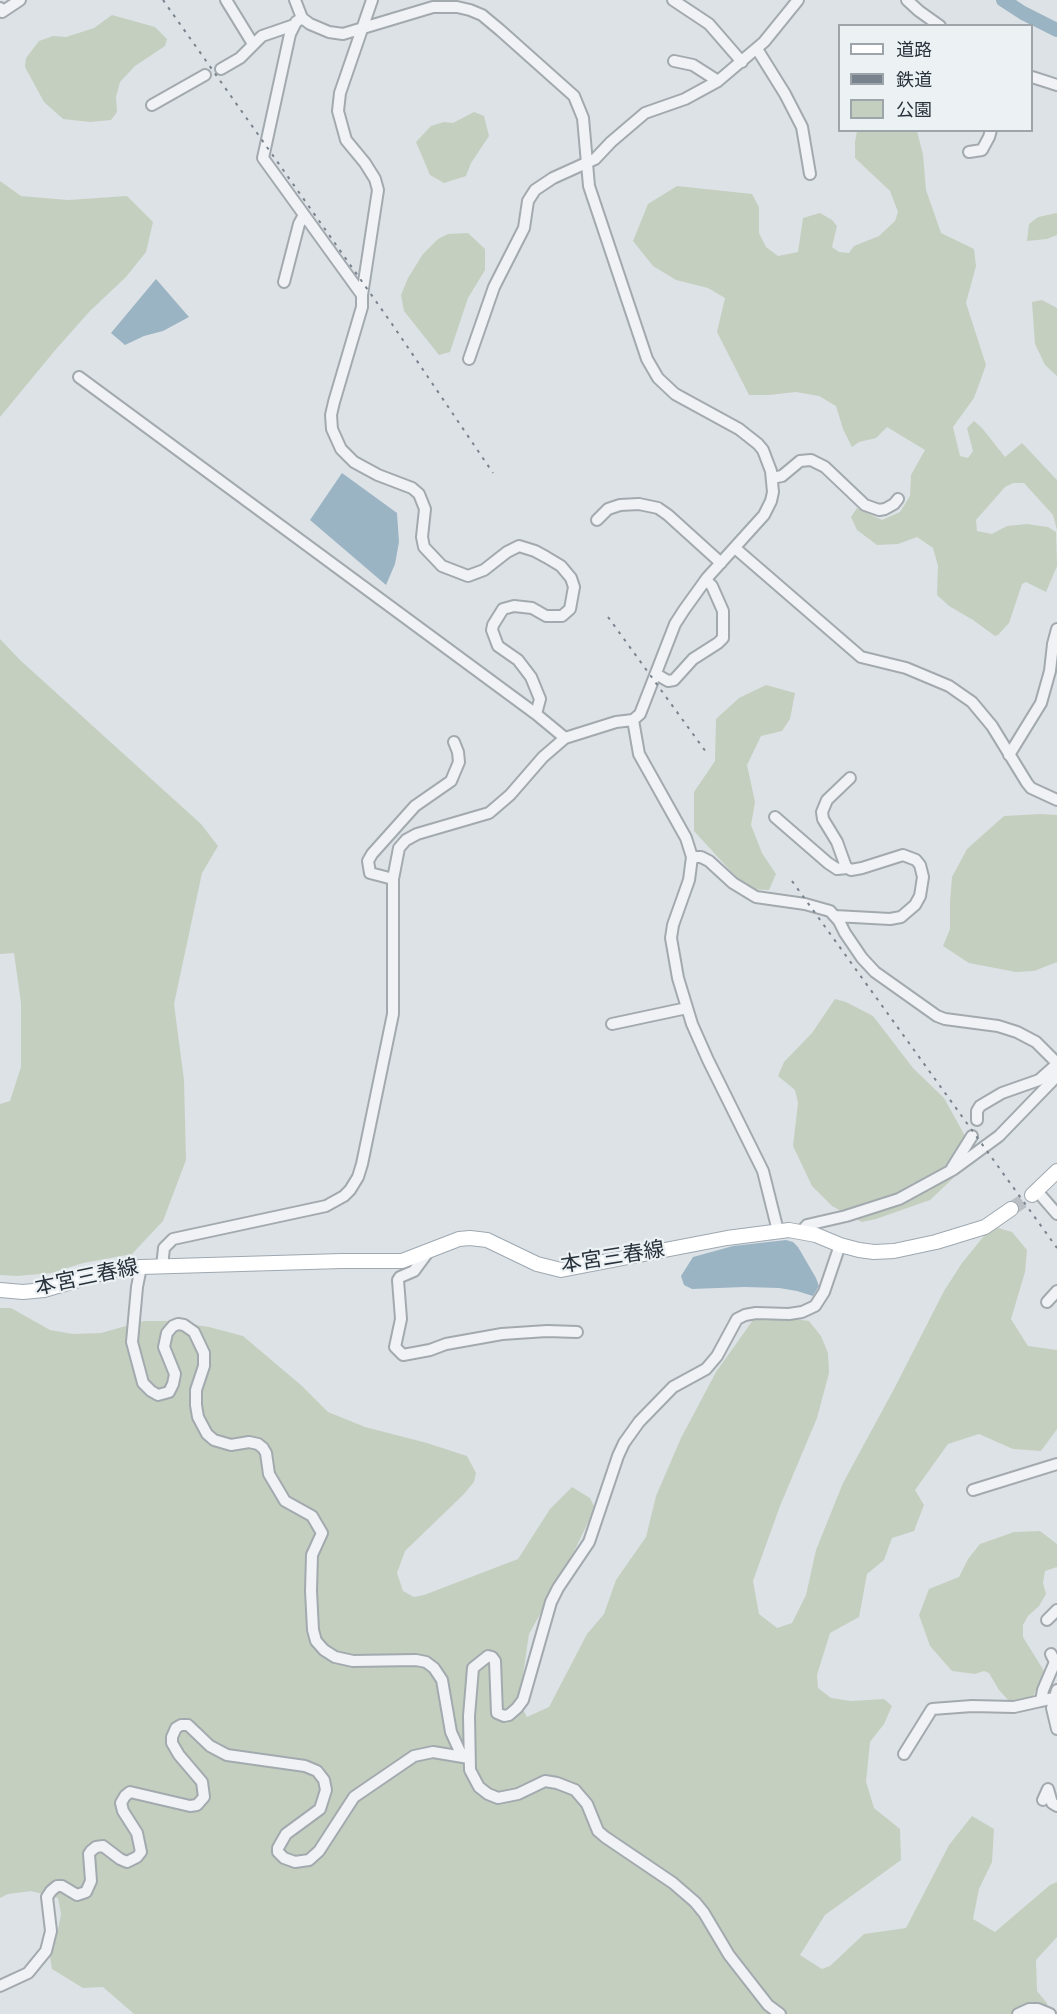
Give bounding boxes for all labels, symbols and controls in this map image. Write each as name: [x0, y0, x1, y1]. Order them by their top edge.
legend: [838, 24, 1033, 132]
text: 道路: [896, 38, 932, 63]
text: 鉄道: [896, 68, 932, 93]
text: 公園: [896, 98, 932, 123]
street label: 本宮三春線: [559, 1238, 667, 1280]
street label: 本宮三春線: [33, 1256, 141, 1302]

